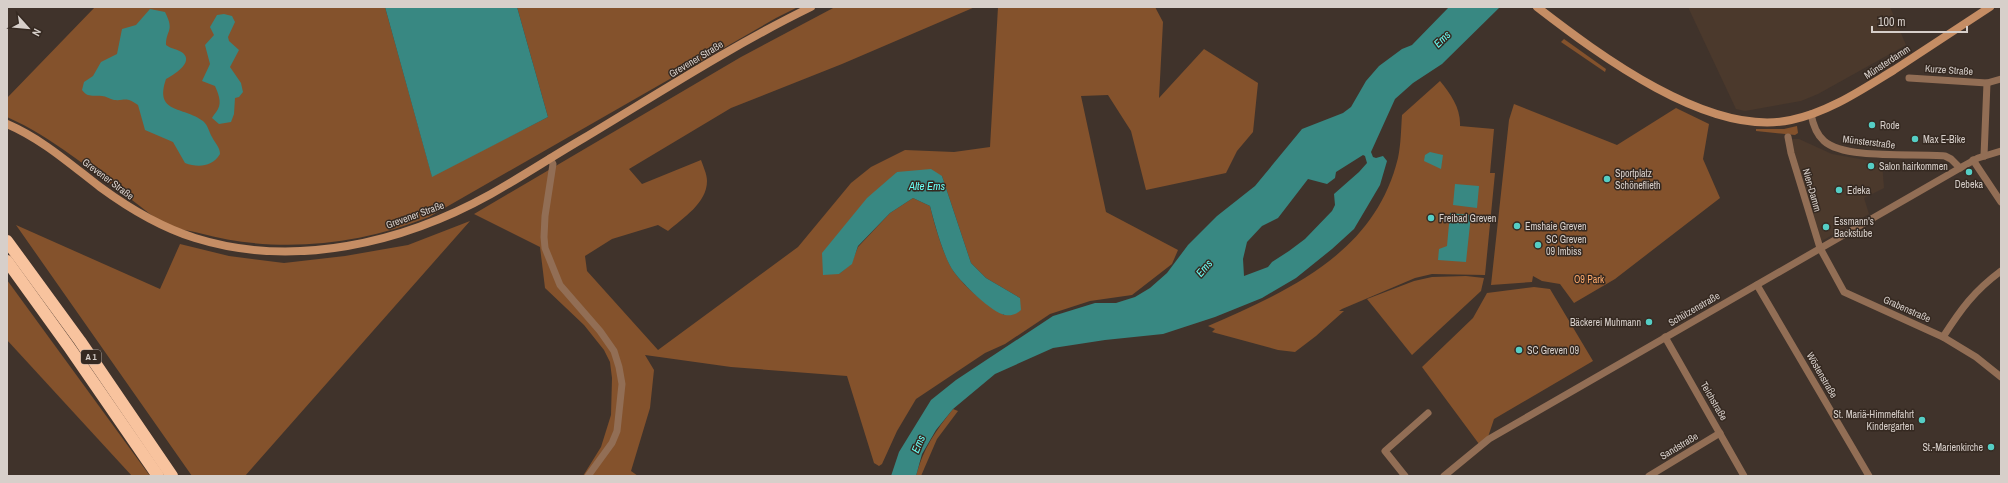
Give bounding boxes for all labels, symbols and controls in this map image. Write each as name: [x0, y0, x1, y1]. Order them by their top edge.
north arrow: [8, 8, 48, 48]
scale bar: [1872, 8, 1967, 34]
text: 100 m: [1878, 14, 1905, 30]
text: N: [29, 26, 45, 39]
water label: Ems: [1431, 27, 1454, 50]
street label: Grevener Straße: [666, 37, 726, 80]
street label: Münsterdamm: [1861, 42, 1913, 82]
street label: Kurze Straße: [1924, 62, 1974, 78]
place label: Rode: [1880, 119, 1900, 132]
marker: Rode: [1867, 120, 1877, 130]
street label: Münsterstraße: [1842, 132, 1896, 152]
place label: Max E-Bike: [1923, 133, 1966, 146]
marker: Max E-Bike: [1910, 134, 1920, 144]
street label: Grevener Straße: [80, 155, 137, 203]
place label: Salon hairkommen: [1879, 160, 1948, 173]
marker: Salon hairkommen: [1866, 161, 1876, 171]
place label: Sportplatz Schöneflieth: [1615, 167, 1661, 192]
street label: Nien-Damm: [1800, 167, 1824, 213]
marker: Debeka: [1964, 167, 1974, 177]
marker: Sportplatz Schöneflieth: [1602, 174, 1612, 184]
place label: Debeka: [1955, 178, 1984, 191]
water label: Alte Ems: [908, 179, 946, 193]
place label: Edeka: [1847, 184, 1871, 197]
marker: Edeka: [1834, 185, 1844, 195]
street label: Grevener Straße: [384, 198, 446, 232]
place label: Freibad Greven: [1439, 212, 1496, 225]
marker: Freibad Greven: [1426, 213, 1436, 223]
place label: Essmann's Backstube: [1834, 215, 1874, 240]
place label: Emshaie Greven: [1525, 220, 1587, 233]
marker: Emshaie Greven: [1512, 221, 1522, 231]
marker: Essmann's Backstube: [1821, 222, 1831, 232]
place label: SC Greven 09 Imbiss: [1546, 233, 1587, 258]
marker: SC Greven 09 Imbiss: [1533, 240, 1543, 250]
water label: Ems: [1193, 256, 1216, 279]
park label: O9 Park: [1574, 273, 1605, 286]
street label: Schützenstraße: [1666, 289, 1722, 329]
street label: Grabenstraße: [1881, 293, 1933, 325]
place label: Bäckerei Muhmann: [1570, 316, 1641, 329]
marker: Bäckerei Muhmann: [1644, 317, 1654, 327]
place label: SC Greven 09: [1527, 344, 1579, 357]
marker: SC Greven 09: [1514, 345, 1524, 355]
road number: A 1: [81, 350, 101, 364]
street label: Wöstenstraße: [1804, 350, 1841, 401]
street label: Teichstraße: [1698, 379, 1731, 423]
place label: St. Mariä-Himmelfahrt Kindergarten: [1833, 408, 1915, 433]
marker: St. Mariä-Himmelfahrt Kindergarten: [1917, 415, 1927, 425]
street label: Sandstraße: [1657, 429, 1701, 462]
water label: Ems: [908, 433, 928, 455]
place label: St.-Marienkirche: [1922, 441, 1983, 454]
marker: St.-Marienkirche: [1986, 442, 1996, 452]

